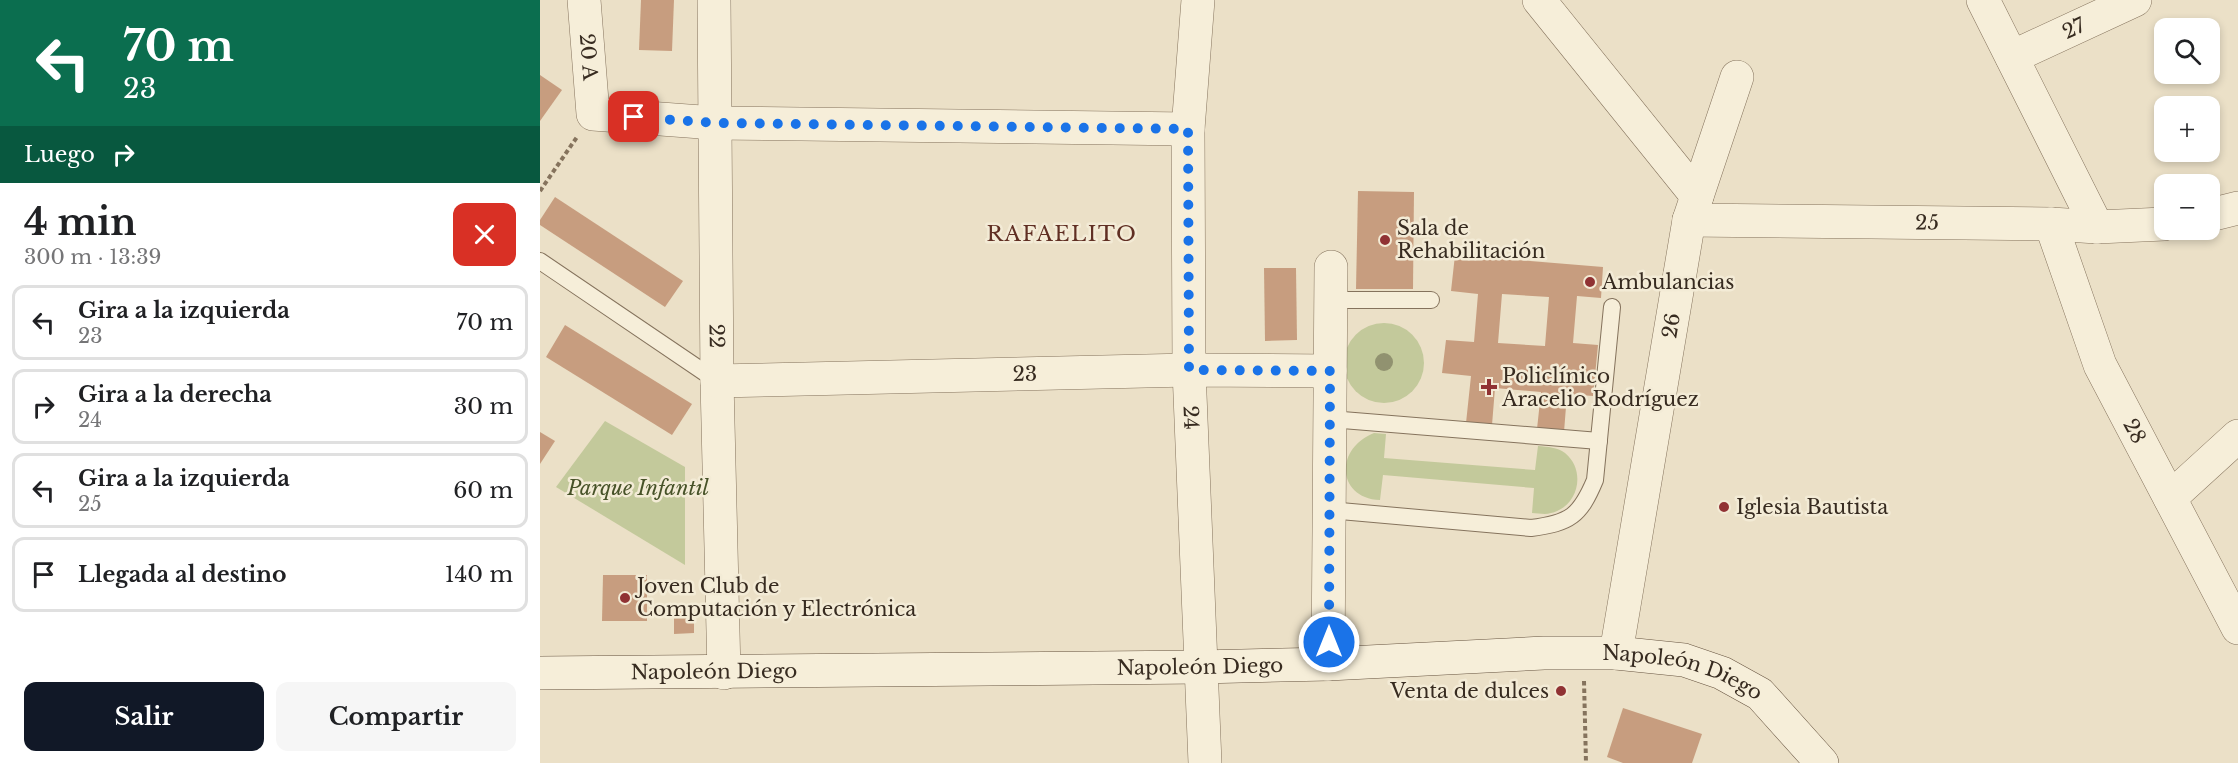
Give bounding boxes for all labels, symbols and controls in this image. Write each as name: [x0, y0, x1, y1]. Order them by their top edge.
street label: 27: [2059, 12, 2090, 44]
map controls: [2154, 18, 2220, 240]
button: search: [2154, 18, 2220, 84]
text: 70 m: [123, 20, 234, 72]
icon: left: [24, 24, 102, 102]
street label: 20 A: [575, 32, 602, 82]
text: 23: [123, 72, 156, 105]
pin: [608, 91, 659, 142]
button: +: [2154, 96, 2220, 162]
icon: arrive: [617, 100, 650, 133]
icon: right: [107, 138, 140, 171]
text: Luego: [24, 141, 95, 168]
button: −: [2154, 174, 2220, 240]
text: 4 min: [24, 200, 136, 245]
button: close: [453, 203, 516, 266]
street label: 25: [1915, 210, 1939, 235]
place label: Sala de Rehabilitación: [1397, 216, 1545, 263]
district label: RAFAELITO: [987, 221, 1137, 247]
marker: Sala de Rehabilitación: [1378, 233, 1392, 247]
text: 300 m · 13:39: [24, 245, 161, 269]
place label: Ambulancias: [1601, 270, 1734, 294]
marker: Ambulancias: [1583, 275, 1597, 289]
text: Gira a la izquierda: [78, 297, 290, 324]
icon: left: [27, 306, 60, 339]
text: 70 m: [456, 309, 513, 336]
street label: 26: [1657, 311, 1685, 340]
text: 23: [78, 324, 103, 348]
street label: 22: [705, 324, 729, 348]
street label: 23: [1012, 362, 1038, 386]
place label: Policlínico Aracelio Rodríguez: [1501, 364, 1699, 411]
marker: Policlínico Aracelio Rodríguez: [1480, 378, 1498, 396]
text: Gira a la derecha: [78, 381, 272, 408]
icon: right: [27, 390, 60, 423]
text: 30 m: [454, 393, 513, 420]
street label: 24: [1178, 405, 1203, 430]
text: 24: [78, 408, 102, 432]
street label: 28: [2118, 415, 2151, 448]
text: Gira a la izquierda: [78, 465, 290, 492]
icon: left: [27, 474, 60, 507]
park label: Parque Infantil: [566, 476, 710, 500]
text: 60 m: [453, 477, 513, 504]
text: 25: [78, 492, 102, 516]
place label: Iglesia Bautista: [1736, 495, 1889, 519]
marker: Iglesia Bautista: [1717, 500, 1731, 514]
icon: arrive: [27, 558, 60, 591]
text: Llegada al destino: [78, 561, 287, 588]
text: 140 m: [445, 561, 513, 588]
place label: Joven Club de Computación y Electrónica: [634, 574, 917, 621]
marker: Joven Club de Computación y Electrónica: [618, 591, 632, 605]
position arrow: [1297, 610, 1361, 674]
street label: Napoleón Diego: [1602, 641, 1767, 705]
street label: Napoleón Diego: [1117, 653, 1284, 680]
street label: Napoleón Diego: [631, 659, 797, 684]
place label: Venta de dulces: [1389, 679, 1549, 703]
button: Salir: [24, 682, 264, 751]
button: Compartir: [276, 682, 516, 751]
marker: Venta de dulces: [1554, 684, 1568, 698]

